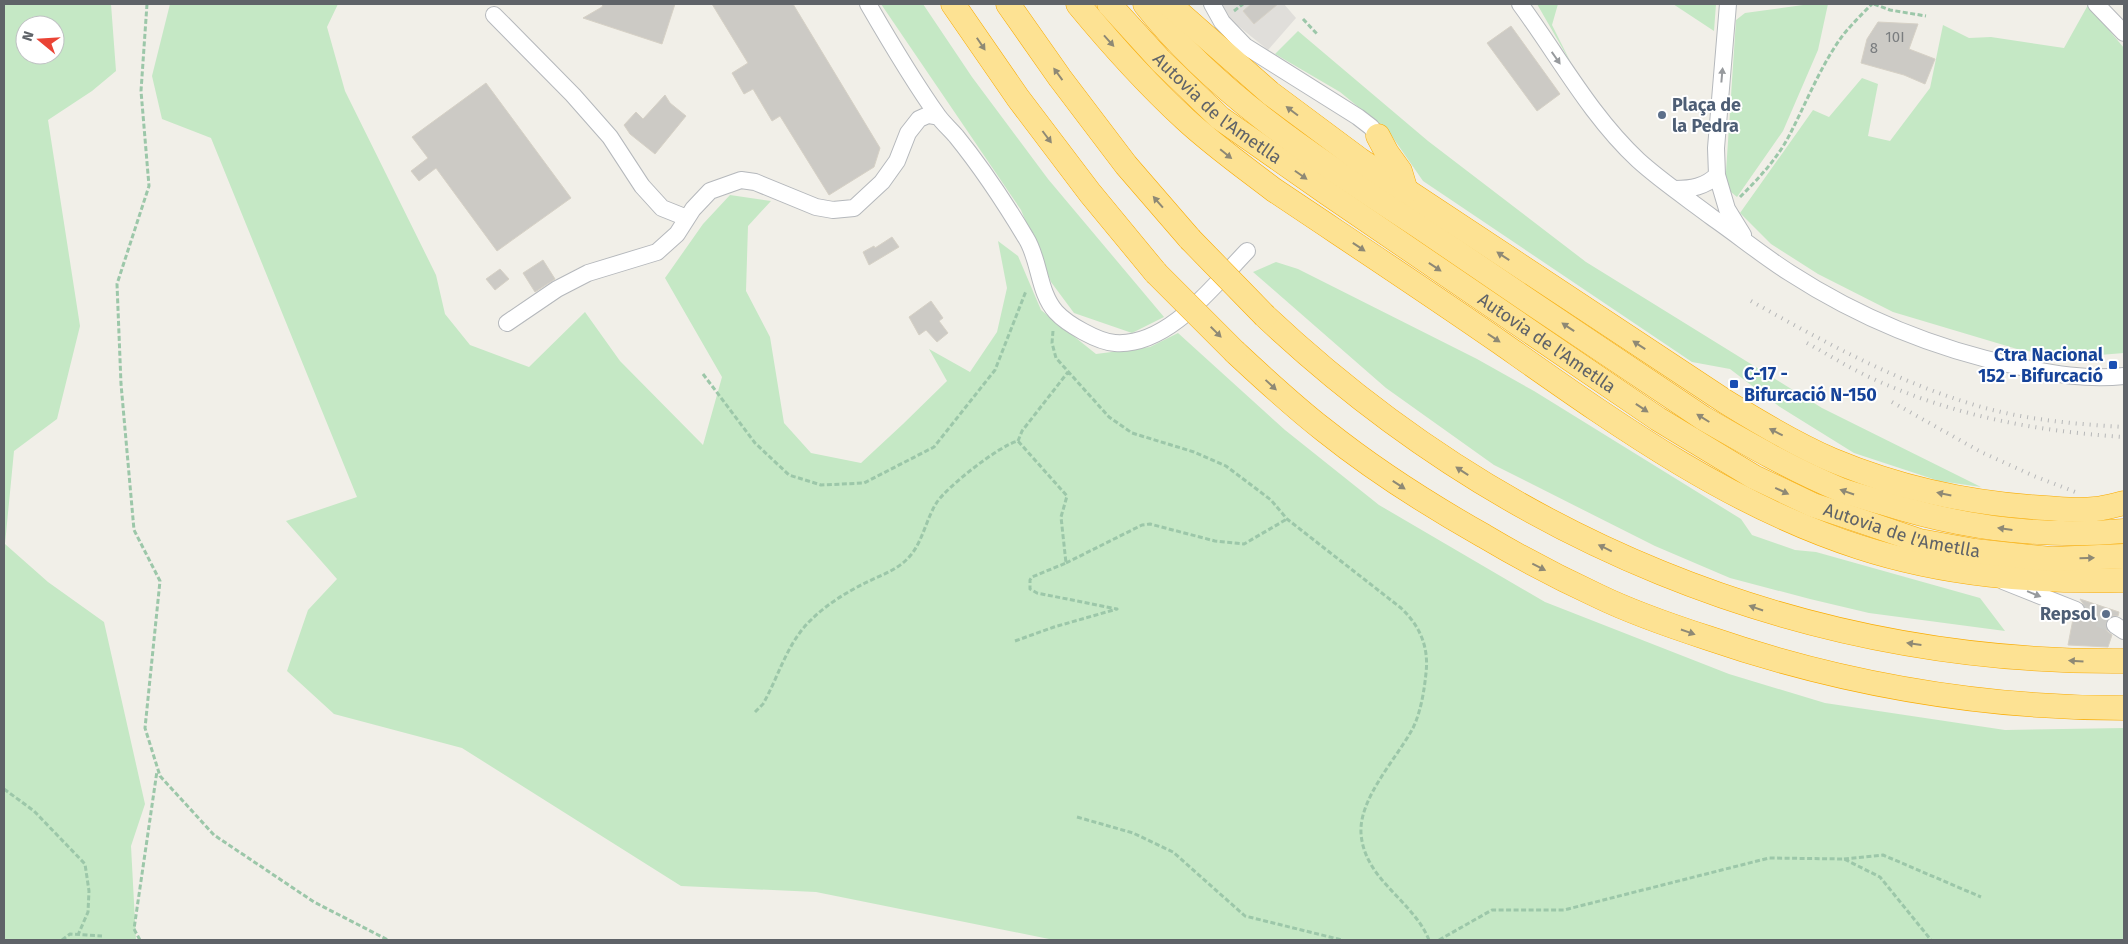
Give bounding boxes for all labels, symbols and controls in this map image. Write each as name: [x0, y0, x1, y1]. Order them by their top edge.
north arrow: [15, 15, 65, 65]
house number: 10I: [1885, 28, 1905, 46]
text: N: [19, 29, 38, 43]
one-way arrow: [1104, 35, 1115, 48]
one-way arrow: [976, 37, 986, 51]
house number: 8: [1870, 39, 1878, 57]
street label: Autovia de l'Ametlla: [1148, 48, 1286, 169]
one-way arrow: [1551, 51, 1561, 65]
one-way arrow: [1718, 66, 1726, 82]
one-way arrow: [1053, 68, 1063, 81]
place label: Plaça de la Pedra: [1672, 94, 1741, 137]
one-way arrow: [1286, 105, 1299, 116]
marker: Plaça de la Pedra: [1656, 109, 1668, 121]
one-way arrow: [1042, 130, 1052, 144]
one-way arrow: [1220, 148, 1233, 159]
one-way arrow: [1295, 170, 1308, 180]
one-way arrow: [1152, 197, 1164, 209]
one-way arrow: [1352, 242, 1366, 252]
one-way arrow: [1496, 251, 1510, 261]
one-way arrow: [1429, 262, 1442, 272]
street label: Autovia de l'Ametlla: [1474, 288, 1620, 398]
one-way arrow: [1561, 322, 1574, 332]
one-way arrow: [1209, 326, 1221, 338]
one-way arrow: [1487, 333, 1500, 343]
one-way arrow: [1632, 340, 1645, 350]
place label: Ctra Nacional 152 - Bifurcació: [1978, 344, 2104, 387]
marker: Ctra Nacional 152 - Bifurcació: [2107, 359, 2119, 371]
place label: C-17 - Bifurcació N-150: [1744, 363, 1877, 406]
marker: C-17 - Bifurcació N-150: [1728, 378, 1740, 390]
one-way arrow: [1265, 379, 1277, 391]
one-way arrow: [1635, 403, 1649, 413]
one-way arrow: [1696, 413, 1709, 422]
one-way arrow: [1769, 428, 1783, 436]
one-way arrow: [1455, 466, 1469, 476]
one-way arrow: [1393, 480, 1406, 489]
one-way arrow: [1775, 487, 1789, 495]
one-way arrow: [1839, 487, 1854, 495]
one-way arrow: [1937, 490, 1952, 498]
street label: Autovia de l'Ametlla: [1821, 498, 1981, 562]
one-way arrow: [1996, 525, 2012, 533]
one-way arrow: [1598, 544, 1612, 552]
one-way arrow: [2080, 554, 2096, 562]
one-way arrow: [1532, 563, 1547, 571]
one-way arrow: [2026, 591, 2041, 598]
one-way arrow: [1748, 603, 1763, 611]
place label: Repsol: [2040, 603, 2097, 625]
marker: Repsol: [2100, 608, 2112, 620]
one-way arrow: [1681, 628, 1696, 636]
one-way arrow: [1906, 640, 1922, 648]
one-way arrow: [2067, 656, 2083, 664]

